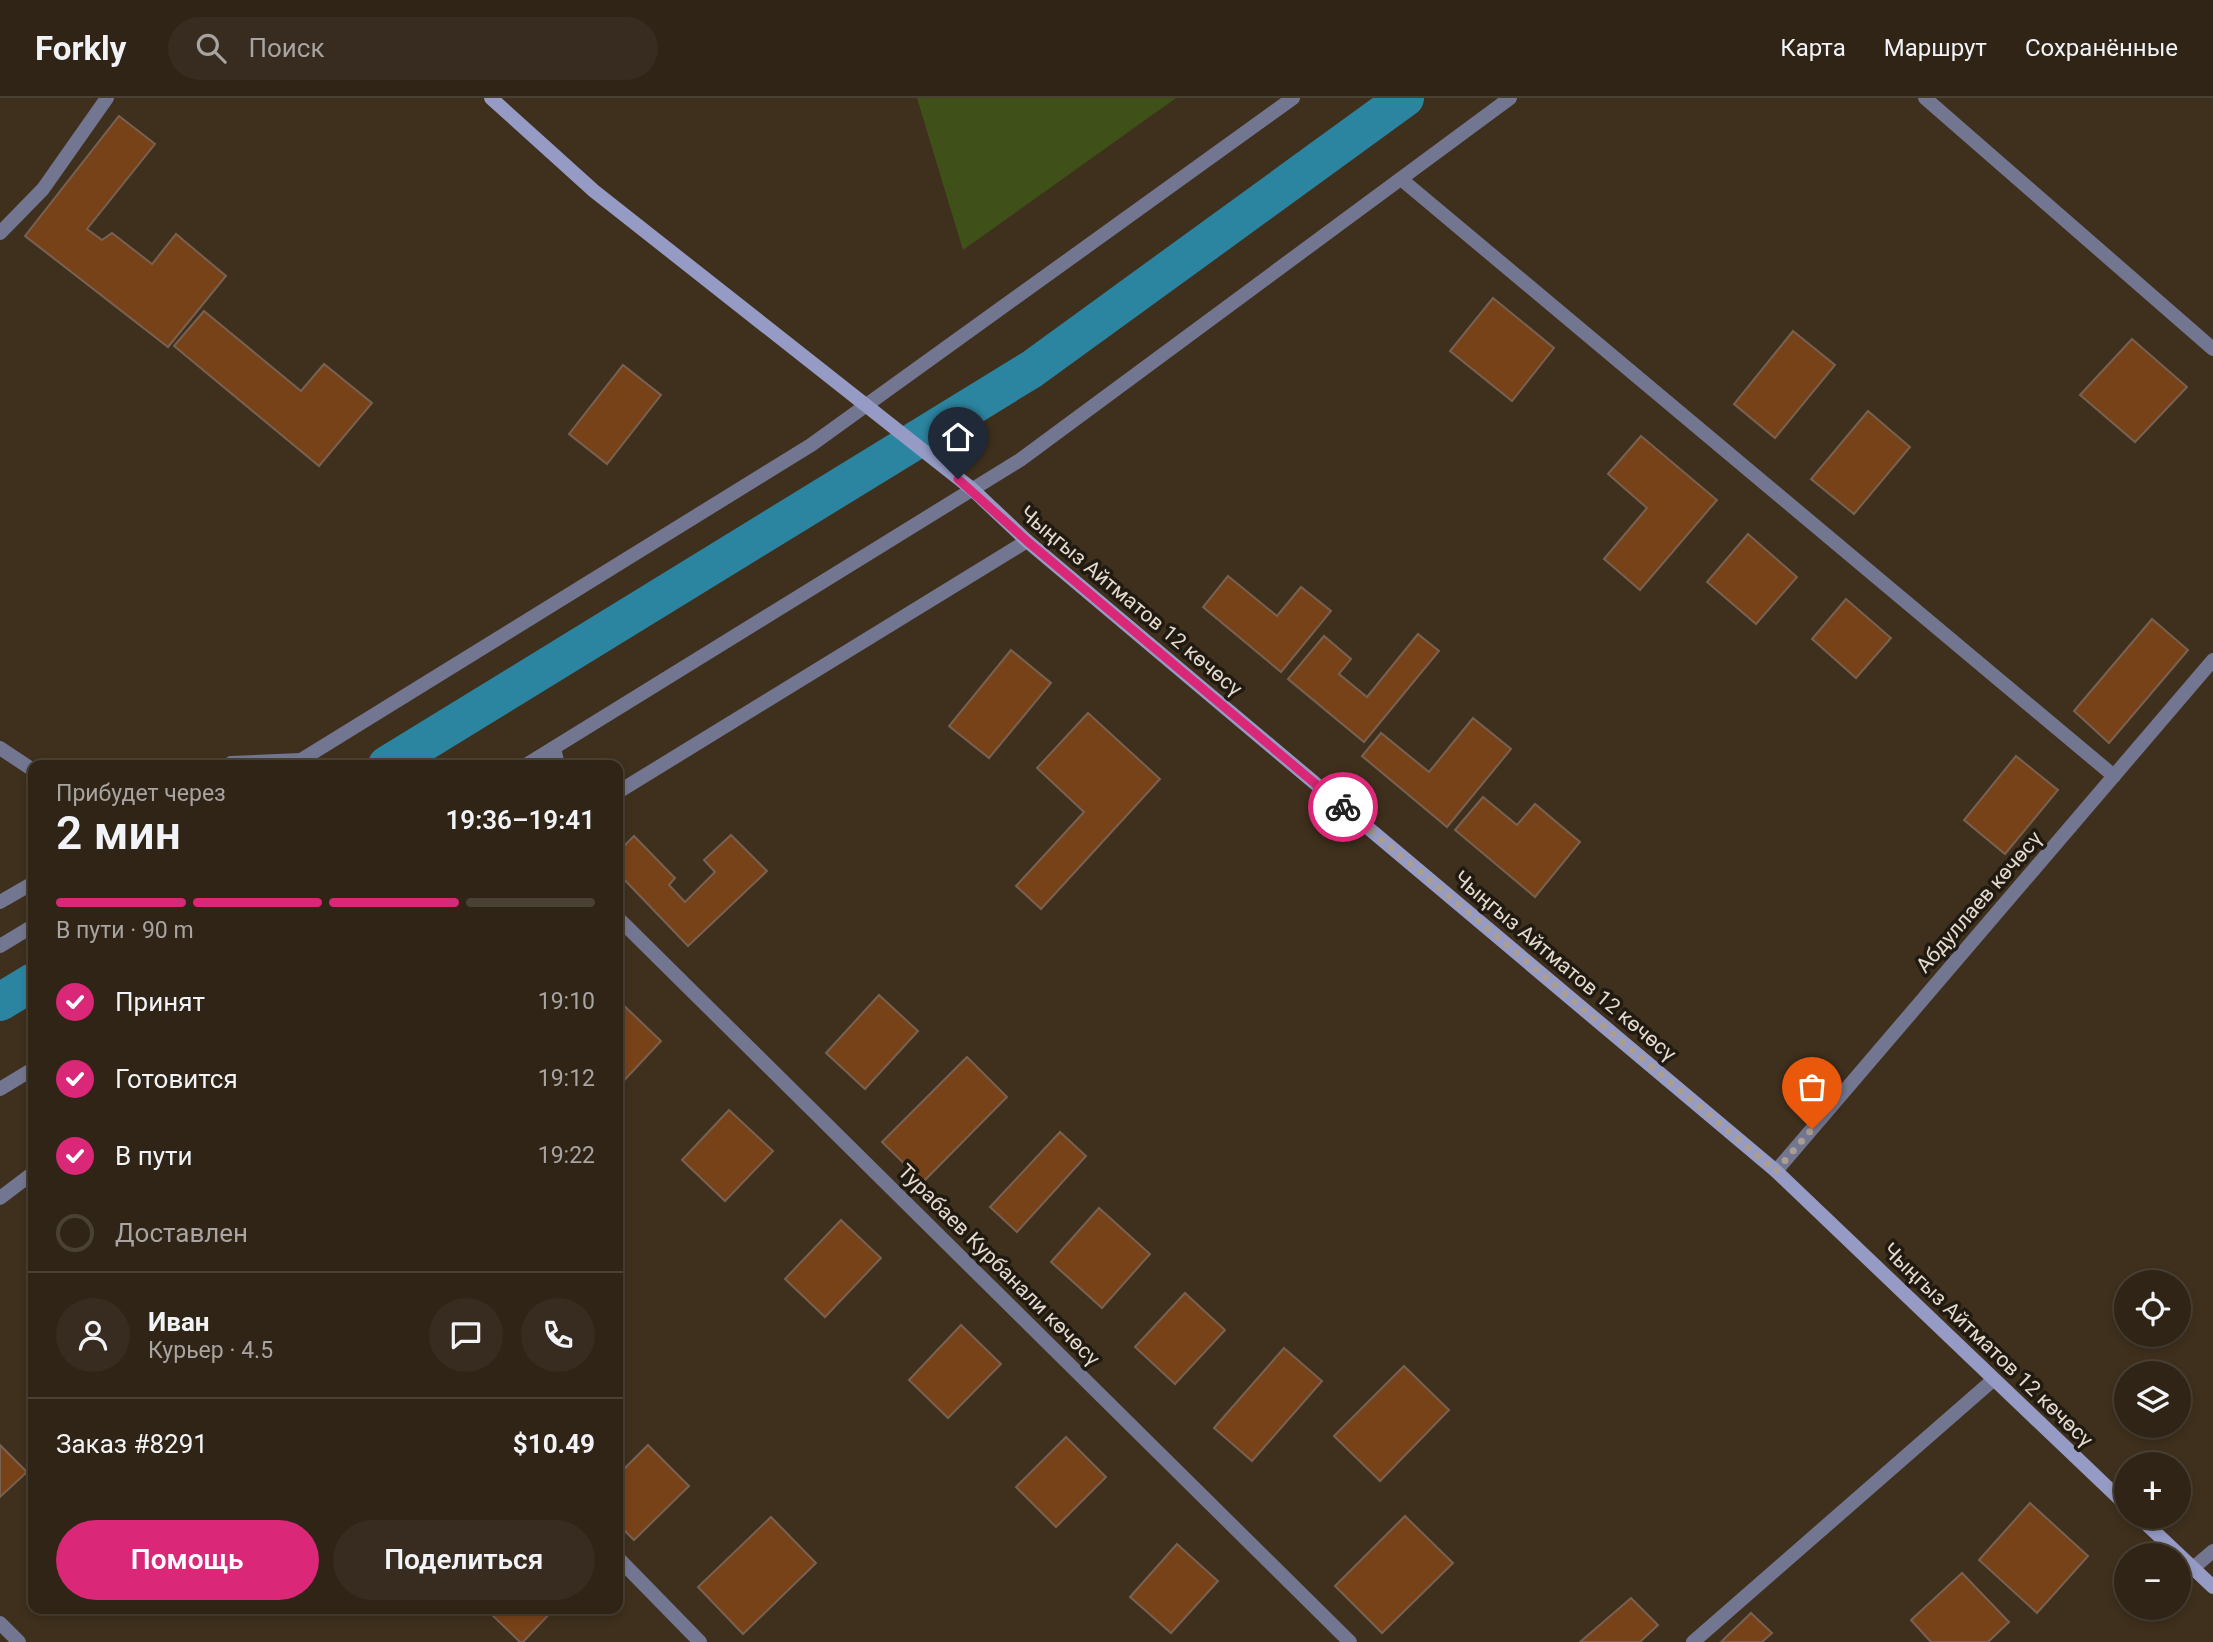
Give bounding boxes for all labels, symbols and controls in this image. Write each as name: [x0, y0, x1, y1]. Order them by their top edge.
search box: [168, 17, 658, 80]
text: Forkly: [35, 29, 126, 68]
icon: search: [192, 29, 230, 67]
text: Поиск: [248, 33, 325, 63]
text: Карта: [1780, 34, 1846, 62]
text: Маршрут: [1884, 34, 1987, 62]
text: Сохранённые: [2025, 34, 2178, 62]
pin: [928, 407, 988, 479]
icon: home: [939, 418, 977, 456]
street label: Чыңгыз Айтматов 12 көчөсү: [1015, 501, 1247, 701]
courier: [1308, 772, 1378, 842]
text: Прибудет через: [56, 780, 226, 807]
icon: bike: [1324, 788, 1362, 826]
text: 19:36–19:41: [445, 805, 595, 835]
text: 2 мин: [56, 806, 181, 860]
street label: Абдуллаев көчөсү: [1911, 826, 2047, 978]
street label: Чыңгыз Айтматов 12 көчөсү: [1449, 866, 1681, 1066]
text: В пути · 90 m: [56, 917, 194, 944]
icon: check: [56, 983, 94, 1021]
text: Принят: [115, 987, 205, 1017]
text: 19:10: [538, 988, 595, 1015]
pin: [1782, 1057, 1842, 1129]
icon: check: [56, 1060, 94, 1098]
text: Готовится: [115, 1064, 238, 1094]
text: 19:12: [538, 1065, 595, 1092]
icon: bag: [1793, 1068, 1831, 1106]
icon: check: [56, 1137, 94, 1175]
text: В пути: [115, 1141, 192, 1171]
text: 19:22: [538, 1142, 595, 1169]
street label: Турабаев Курбанали көчөсү: [893, 1159, 1105, 1371]
text: Доставлен: [115, 1218, 248, 1248]
street label: Чыңгыз Айтматов 12 көчөсү: [1878, 1238, 2098, 1452]
map controls: [2114, 1270, 2191, 1620]
button: locate: [2114, 1270, 2191, 1347]
button: person: [56, 1298, 130, 1372]
button: chat: [429, 1298, 503, 1372]
button: phone: [521, 1298, 595, 1372]
text: Иван: [148, 1307, 210, 1337]
text: Курьер · 4.5: [148, 1337, 273, 1364]
button: layers: [2114, 1361, 2191, 1438]
text: Заказ #8291: [56, 1429, 208, 1459]
text: $10.49: [513, 1429, 595, 1459]
button: +: [2114, 1452, 2191, 1529]
button: Помощь: [56, 1520, 319, 1600]
button: Поделиться: [333, 1520, 595, 1600]
button: −: [2114, 1543, 2191, 1620]

